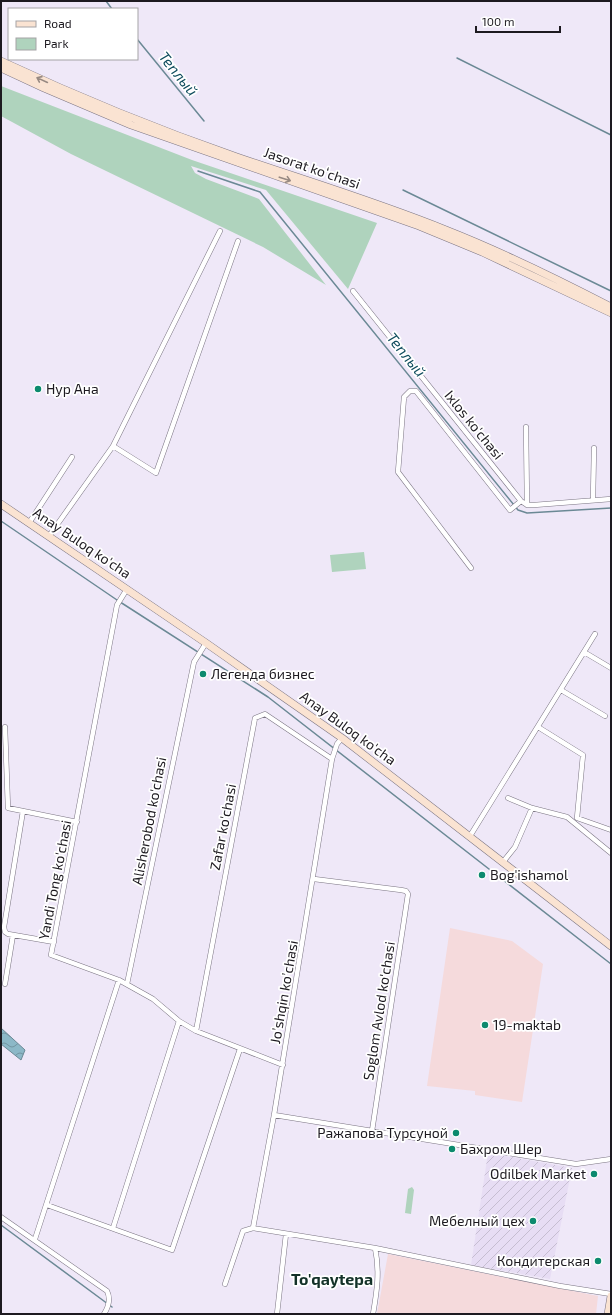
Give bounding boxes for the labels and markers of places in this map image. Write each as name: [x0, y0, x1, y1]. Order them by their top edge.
place label: Нур Ана: [46, 380, 99, 397]
marker: Нур Ана: [33, 384, 43, 394]
place label: Легенда бизнес: [211, 665, 315, 682]
marker: Легенда бизнес: [198, 669, 208, 679]
place label: Bog'ishamol: [490, 866, 569, 883]
marker: Bog'ishamol: [477, 870, 487, 880]
place label: 19-maktab: [493, 1016, 561, 1033]
marker: 19-maktab: [480, 1020, 490, 1030]
place label: Ражапова Турсуной: [317, 1124, 448, 1141]
marker: Ражапова Турсуной: [451, 1128, 461, 1138]
place label: Бахром Шер: [460, 1140, 542, 1157]
marker: Бахром Шер: [447, 1144, 457, 1154]
place label: Odilbek Market: [490, 1165, 586, 1182]
marker: Odilbek Market: [589, 1169, 599, 1179]
place label: Мебелный цех: [429, 1212, 526, 1229]
marker: Мебелный цех: [528, 1216, 538, 1226]
place label: Кондитерская: [497, 1252, 590, 1269]
marker: Кондитерская: [593, 1256, 603, 1266]

